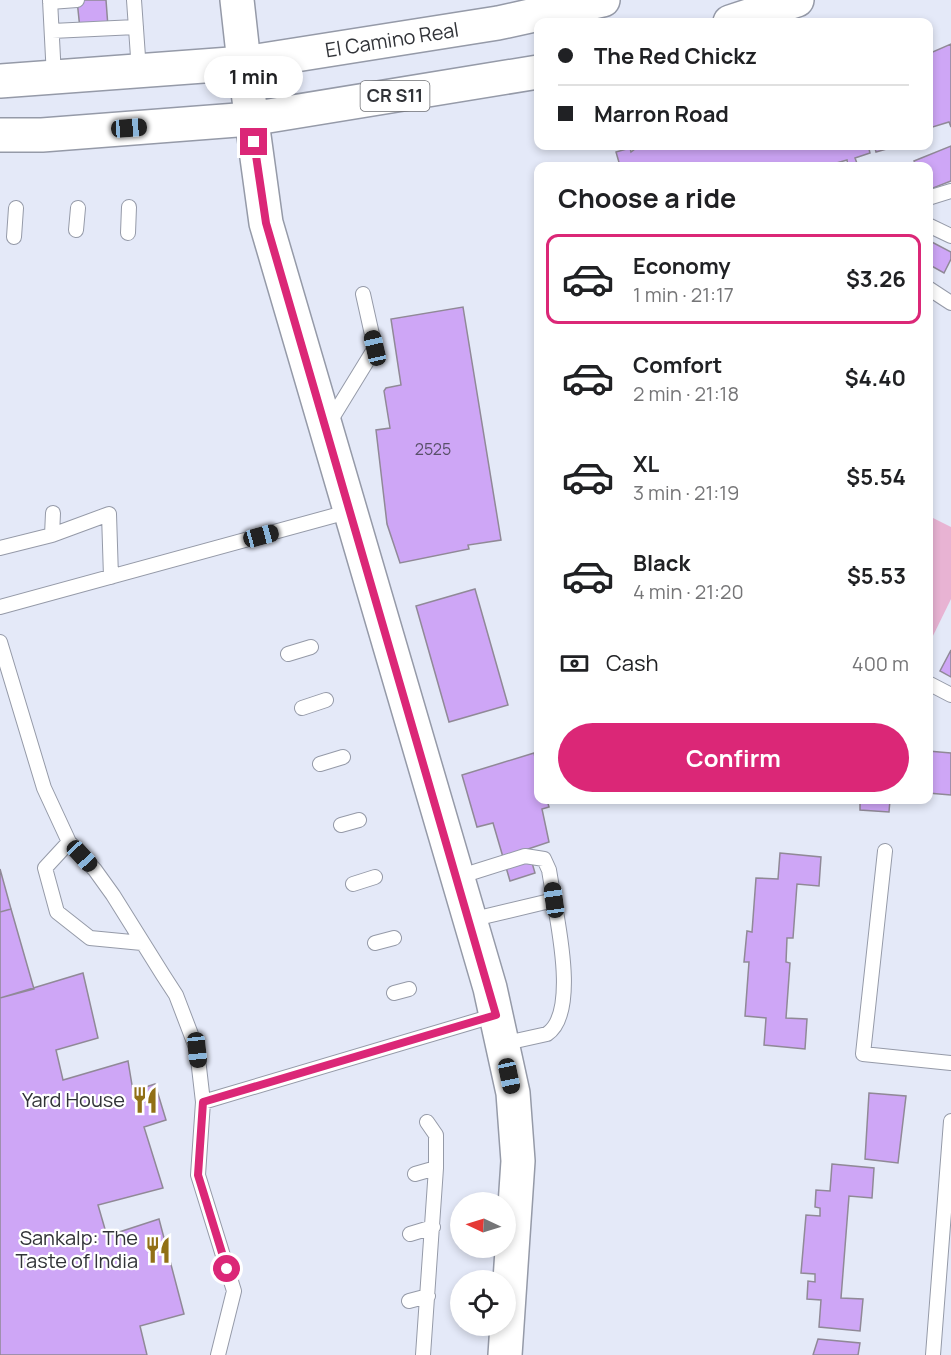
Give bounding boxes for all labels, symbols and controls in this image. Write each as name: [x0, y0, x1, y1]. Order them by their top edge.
street label: El Camino Real: [323, 16, 461, 63]
text: The Red Chickz: [594, 41, 757, 71]
callout: 1 min: [204, 55, 304, 97]
text: 1 min: [229, 63, 278, 90]
road number: CR S11: [360, 81, 430, 111]
text: Marron Road: [594, 99, 729, 129]
car: [110, 118, 148, 138]
route end: [240, 128, 267, 155]
text: Choose a ride: [558, 179, 736, 216]
text: Economy: [633, 251, 731, 281]
icon: car: [561, 252, 615, 306]
text: $3.26: [846, 264, 906, 294]
text: 1 min · 21:17: [633, 281, 734, 308]
car: [362, 328, 388, 368]
text: Comfort: [633, 350, 722, 380]
icon: car: [561, 351, 615, 405]
text: $4.40: [845, 363, 906, 393]
text: 2 min · 21:18: [633, 380, 739, 407]
house number: 2525: [415, 438, 451, 460]
text: XL: [633, 449, 659, 479]
icon: car: [561, 450, 615, 504]
text: $5.54: [846, 462, 906, 492]
text: 3 min · 21:19: [633, 479, 740, 506]
car: [241, 523, 281, 549]
text: Black: [633, 548, 690, 578]
icon: car: [561, 549, 615, 603]
text: $5.53: [847, 561, 906, 591]
text: 4 min · 21:20: [633, 578, 744, 605]
icon: cash: [558, 647, 591, 680]
text: Cash: [606, 648, 659, 678]
text: 400 m: [852, 650, 909, 677]
button: Confirm: [558, 723, 909, 792]
car: [63, 837, 101, 875]
car: [543, 881, 565, 919]
car: [186, 1031, 208, 1069]
car: [496, 1057, 522, 1095]
restaurant icon: Yard House: [130, 1085, 160, 1115]
place label: Yard House: [22, 1086, 125, 1113]
north arrow: [450, 1192, 516, 1258]
map controls: [450, 1192, 516, 1336]
place label: Sankalp: The Taste of India: [16, 1224, 138, 1274]
restaurant icon: Sankalp: The Taste of India: [143, 1235, 173, 1265]
route start: [213, 1255, 240, 1282]
button: locate: [450, 1270, 516, 1336]

